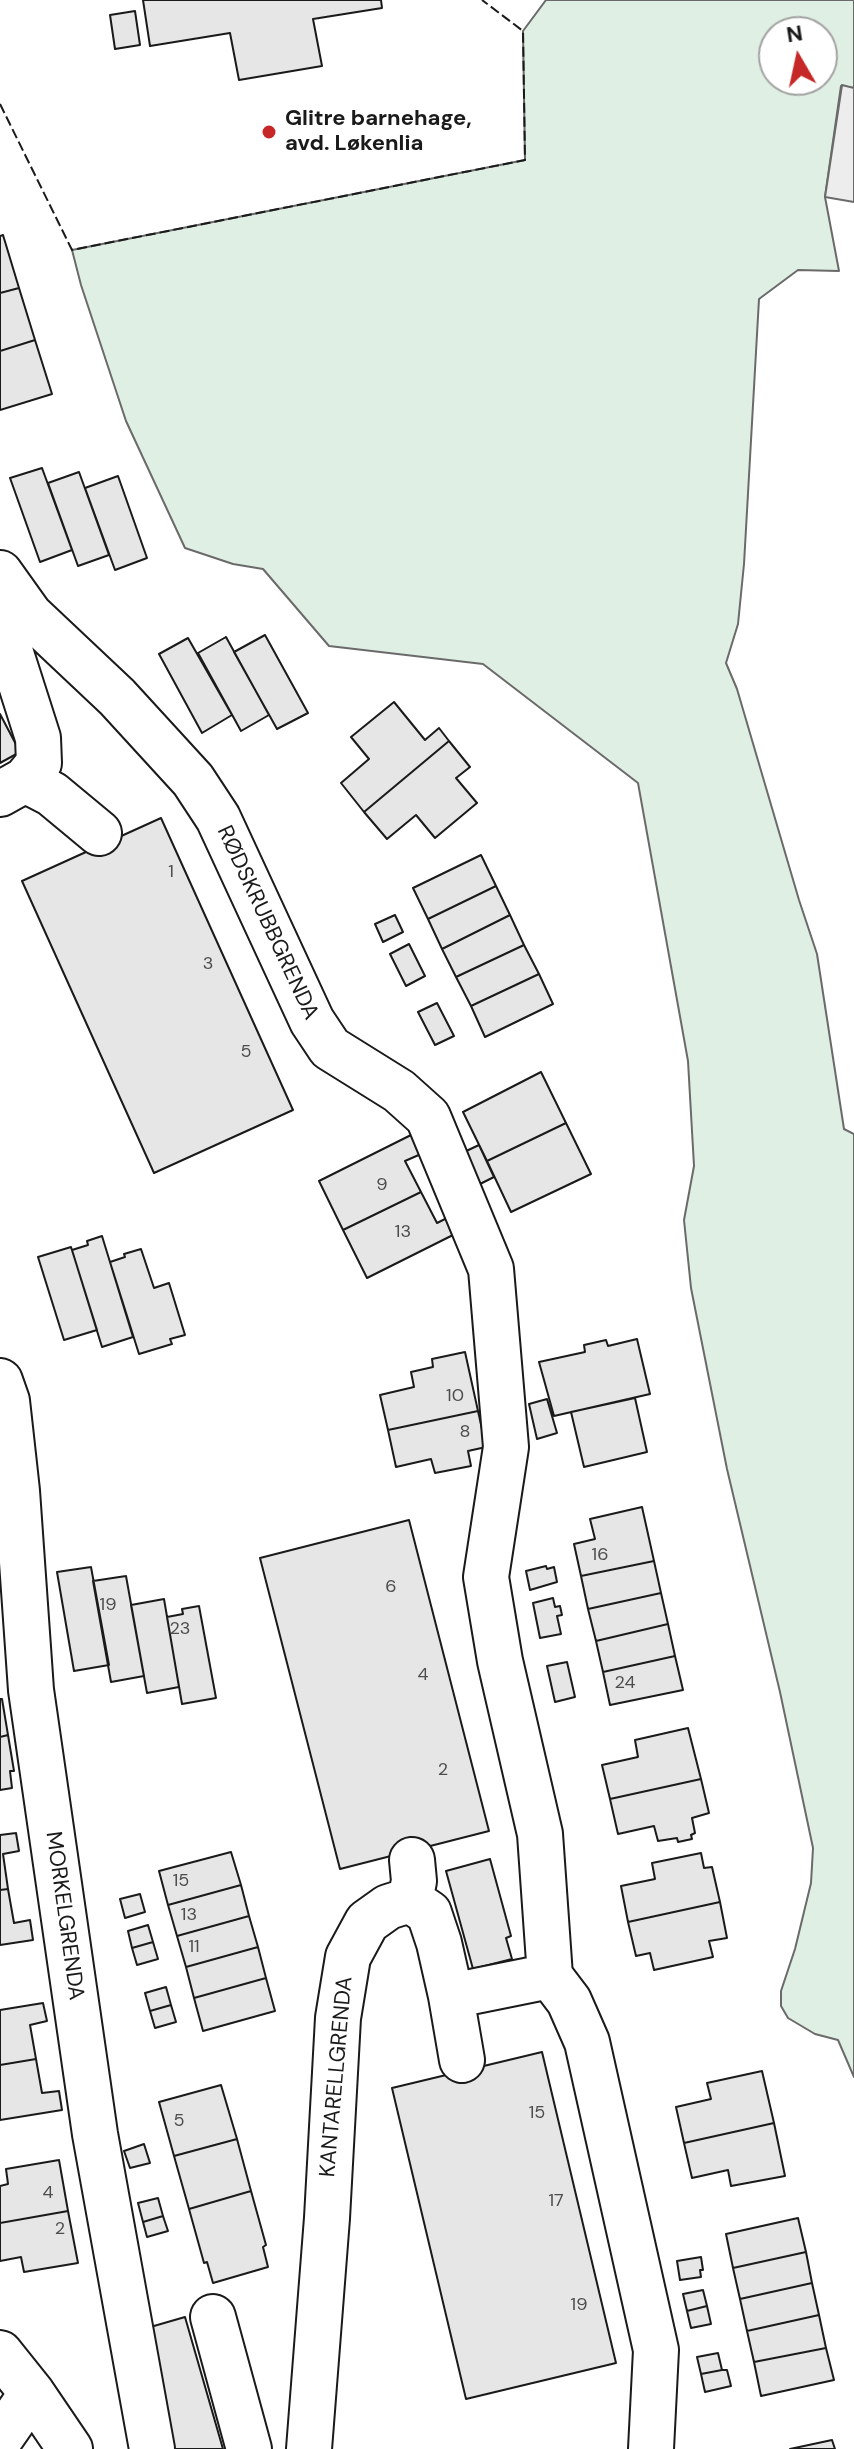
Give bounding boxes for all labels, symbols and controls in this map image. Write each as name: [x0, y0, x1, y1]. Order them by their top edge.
north arrow: [758, 16, 838, 96]
text: N: [784, 18, 805, 49]
place label: Glitre barnehage, avd. Løkenlia: [285, 106, 472, 158]
marker: Glitre barnehage, avd. Løkenlia: [260, 123, 278, 141]
street label: RØDSKRUBBGRENDA: [210, 822, 324, 1024]
house number: 1: [168, 861, 174, 883]
house number: 3: [203, 953, 213, 975]
house number: 5: [241, 1041, 251, 1063]
house number: 9: [376, 1174, 388, 1196]
house number: 13: [395, 1221, 411, 1243]
house number: 10: [446, 1385, 464, 1407]
house number: 8: [460, 1421, 470, 1443]
house number: 16: [592, 1544, 608, 1566]
house number: 6: [385, 1576, 397, 1598]
house number: 19: [100, 1594, 116, 1616]
house number: 23: [169, 1618, 191, 1640]
house number: 4: [418, 1664, 428, 1686]
house number: 24: [615, 1672, 635, 1694]
house number: 2: [438, 1759, 448, 1781]
street label: MORKELGRENDA: [39, 1830, 89, 2002]
house number: 15: [173, 1870, 189, 1892]
house number: 13: [181, 1904, 197, 1926]
house number: 11: [188, 1936, 200, 1958]
street label: KANTARELLGRENDA: [315, 1976, 359, 2178]
house number: 15: [529, 2102, 545, 2124]
house number: 5: [174, 2110, 184, 2132]
house number: 4: [43, 2182, 53, 2204]
house number: 17: [548, 2190, 564, 2212]
house number: 2: [55, 2218, 65, 2240]
house number: 19: [571, 2294, 587, 2316]

